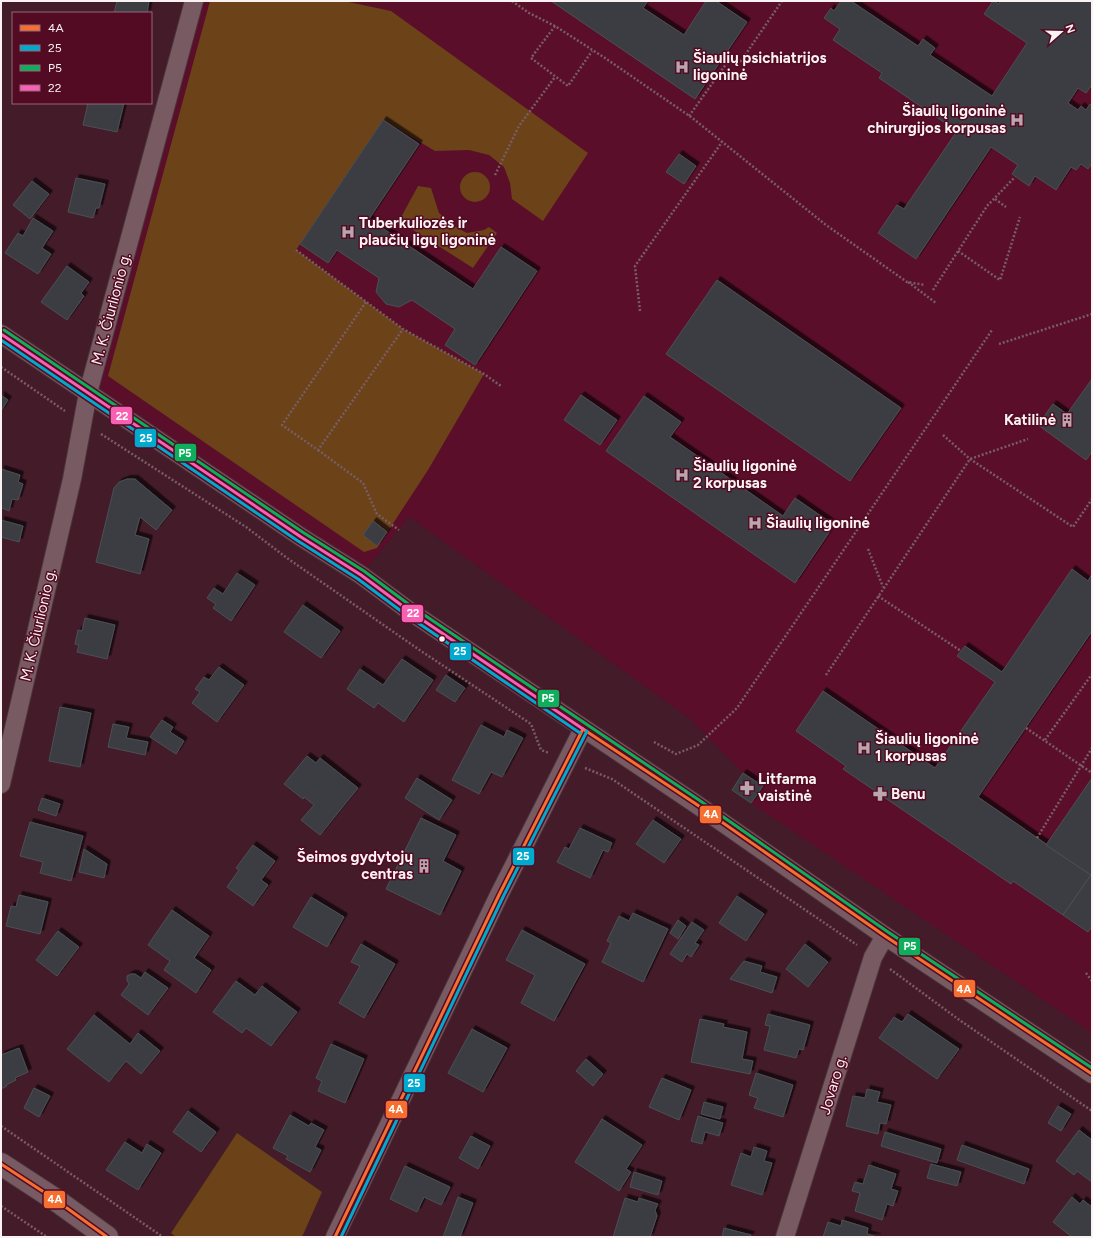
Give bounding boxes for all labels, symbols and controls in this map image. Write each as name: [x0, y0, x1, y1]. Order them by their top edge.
legend: [12, 12, 152, 104]
north arrow: [1041, 12, 1081, 52]
text: 4A: [48, 21, 64, 35]
text: N: [1062, 23, 1077, 35]
text: 25: [48, 41, 62, 55]
place label: Šiaulių psichiatrijos ligoninė: [693, 49, 827, 84]
hospital icon: Šiaulių psichiatrijos ligoninė: [674, 59, 690, 75]
text: P5: [48, 61, 62, 75]
text: 22: [48, 81, 61, 95]
place label: Šiaulių ligoninė chirurgijos korpusas: [867, 102, 1007, 137]
hospital icon: Šiaulių ligoninė chirurgijos korpusas: [1009, 112, 1025, 128]
place label: Tuberkuliozės ir plaučių ligų ligoninė: [359, 214, 496, 249]
hospital icon: Tuberkuliozės ir plaučių ligų ligoninė: [340, 224, 356, 240]
street label: M. K. Čiurlionio g.: [87, 251, 135, 367]
line badge: 22: [110, 406, 133, 425]
text: 22: [116, 410, 128, 423]
place label: Katilinė: [1004, 411, 1057, 429]
building icon: Katilinė: [1059, 412, 1075, 428]
line badge: 25: [134, 428, 157, 448]
text: 25: [140, 432, 152, 445]
line badge: P5: [174, 443, 197, 462]
text: P5: [178, 447, 192, 460]
place label: Šiaulių ligoninė 2 korpusas: [693, 457, 798, 492]
hospital icon: Šiaulių ligoninė 2 korpusas: [674, 467, 690, 483]
place label: Šiaulių ligoninė: [766, 514, 871, 532]
hospital icon: Šiaulių ligoninė: [747, 515, 763, 531]
street label: M. K. Čiurlionio g.: [16, 567, 60, 683]
line badge: 22: [401, 604, 424, 623]
text: 22: [407, 607, 419, 620]
unlabelled marker: [437, 634, 447, 644]
line badge: 25: [449, 642, 472, 661]
text: 25: [454, 645, 466, 658]
line badge: P5: [537, 689, 560, 708]
text: P5: [541, 692, 555, 705]
place label: Šiaulių ligoninė 1 korpusas: [875, 730, 980, 765]
hospital icon: Šiaulių ligoninė 1 korpusas: [856, 740, 872, 756]
place label: Litfarma vaistinė: [758, 770, 817, 805]
pharmacy icon: Litfarma vaistinė: [739, 780, 755, 796]
place label: Benu: [891, 785, 926, 803]
pharmacy icon: Benu: [872, 786, 888, 802]
line badge: 4A: [699, 805, 722, 824]
text: 4A: [704, 808, 719, 821]
line badge: 25: [512, 847, 535, 866]
place label: Šeimos gydytojų centras: [297, 848, 413, 883]
text: 25: [517, 850, 529, 863]
building icon: Šeimos gydytojų centras: [416, 858, 432, 874]
line badge: P5: [898, 937, 921, 956]
text: P5: [903, 940, 917, 953]
line badge: 4A: [953, 979, 976, 998]
text: 4A: [957, 983, 972, 996]
street label: Jovaro g.: [815, 1053, 851, 1117]
line badge: 25: [403, 1073, 426, 1093]
text: 25: [408, 1077, 420, 1090]
line badge: 4A: [385, 1100, 408, 1119]
text: 4A: [389, 1103, 404, 1116]
line badge: 4A: [43, 1190, 66, 1209]
text: 4A: [48, 1193, 63, 1206]

